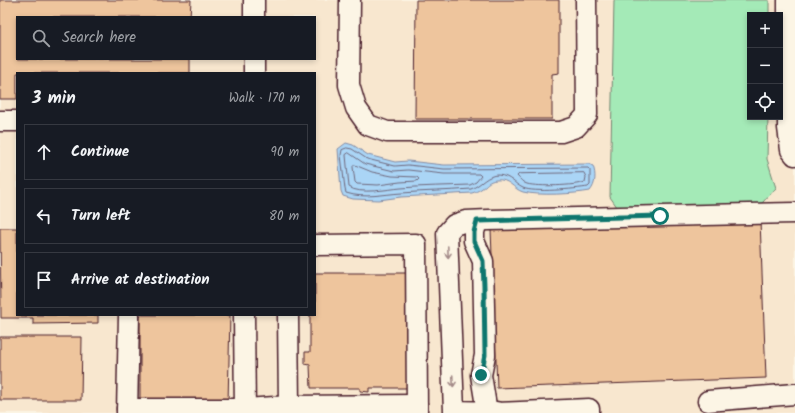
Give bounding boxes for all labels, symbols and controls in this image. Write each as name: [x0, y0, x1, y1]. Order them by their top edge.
map controls: [747, 12, 783, 120]
button: +: [747, 12, 783, 48]
search box: [16, 16, 316, 60]
text: Search here: [62, 26, 136, 50]
icon: search: [30, 27, 52, 49]
button: −: [747, 48, 783, 84]
button: locate: [747, 84, 783, 120]
text: 3 min: [32, 85, 76, 112]
text: Walk · 170 m: [229, 88, 300, 109]
text: Continue: [71, 140, 129, 164]
icon: ahead: [33, 141, 55, 163]
text: 90 m: [271, 142, 299, 163]
text: Turn left: [71, 204, 131, 228]
icon: left: [33, 205, 55, 227]
text: 80 m: [269, 206, 299, 227]
route start: [651, 207, 669, 225]
one-way arrow: [444, 245, 451, 258]
text: Arrive at destination: [71, 268, 210, 292]
icon: arrive: [33, 269, 55, 291]
route end: [472, 366, 490, 384]
one-way arrow: [449, 374, 456, 387]

